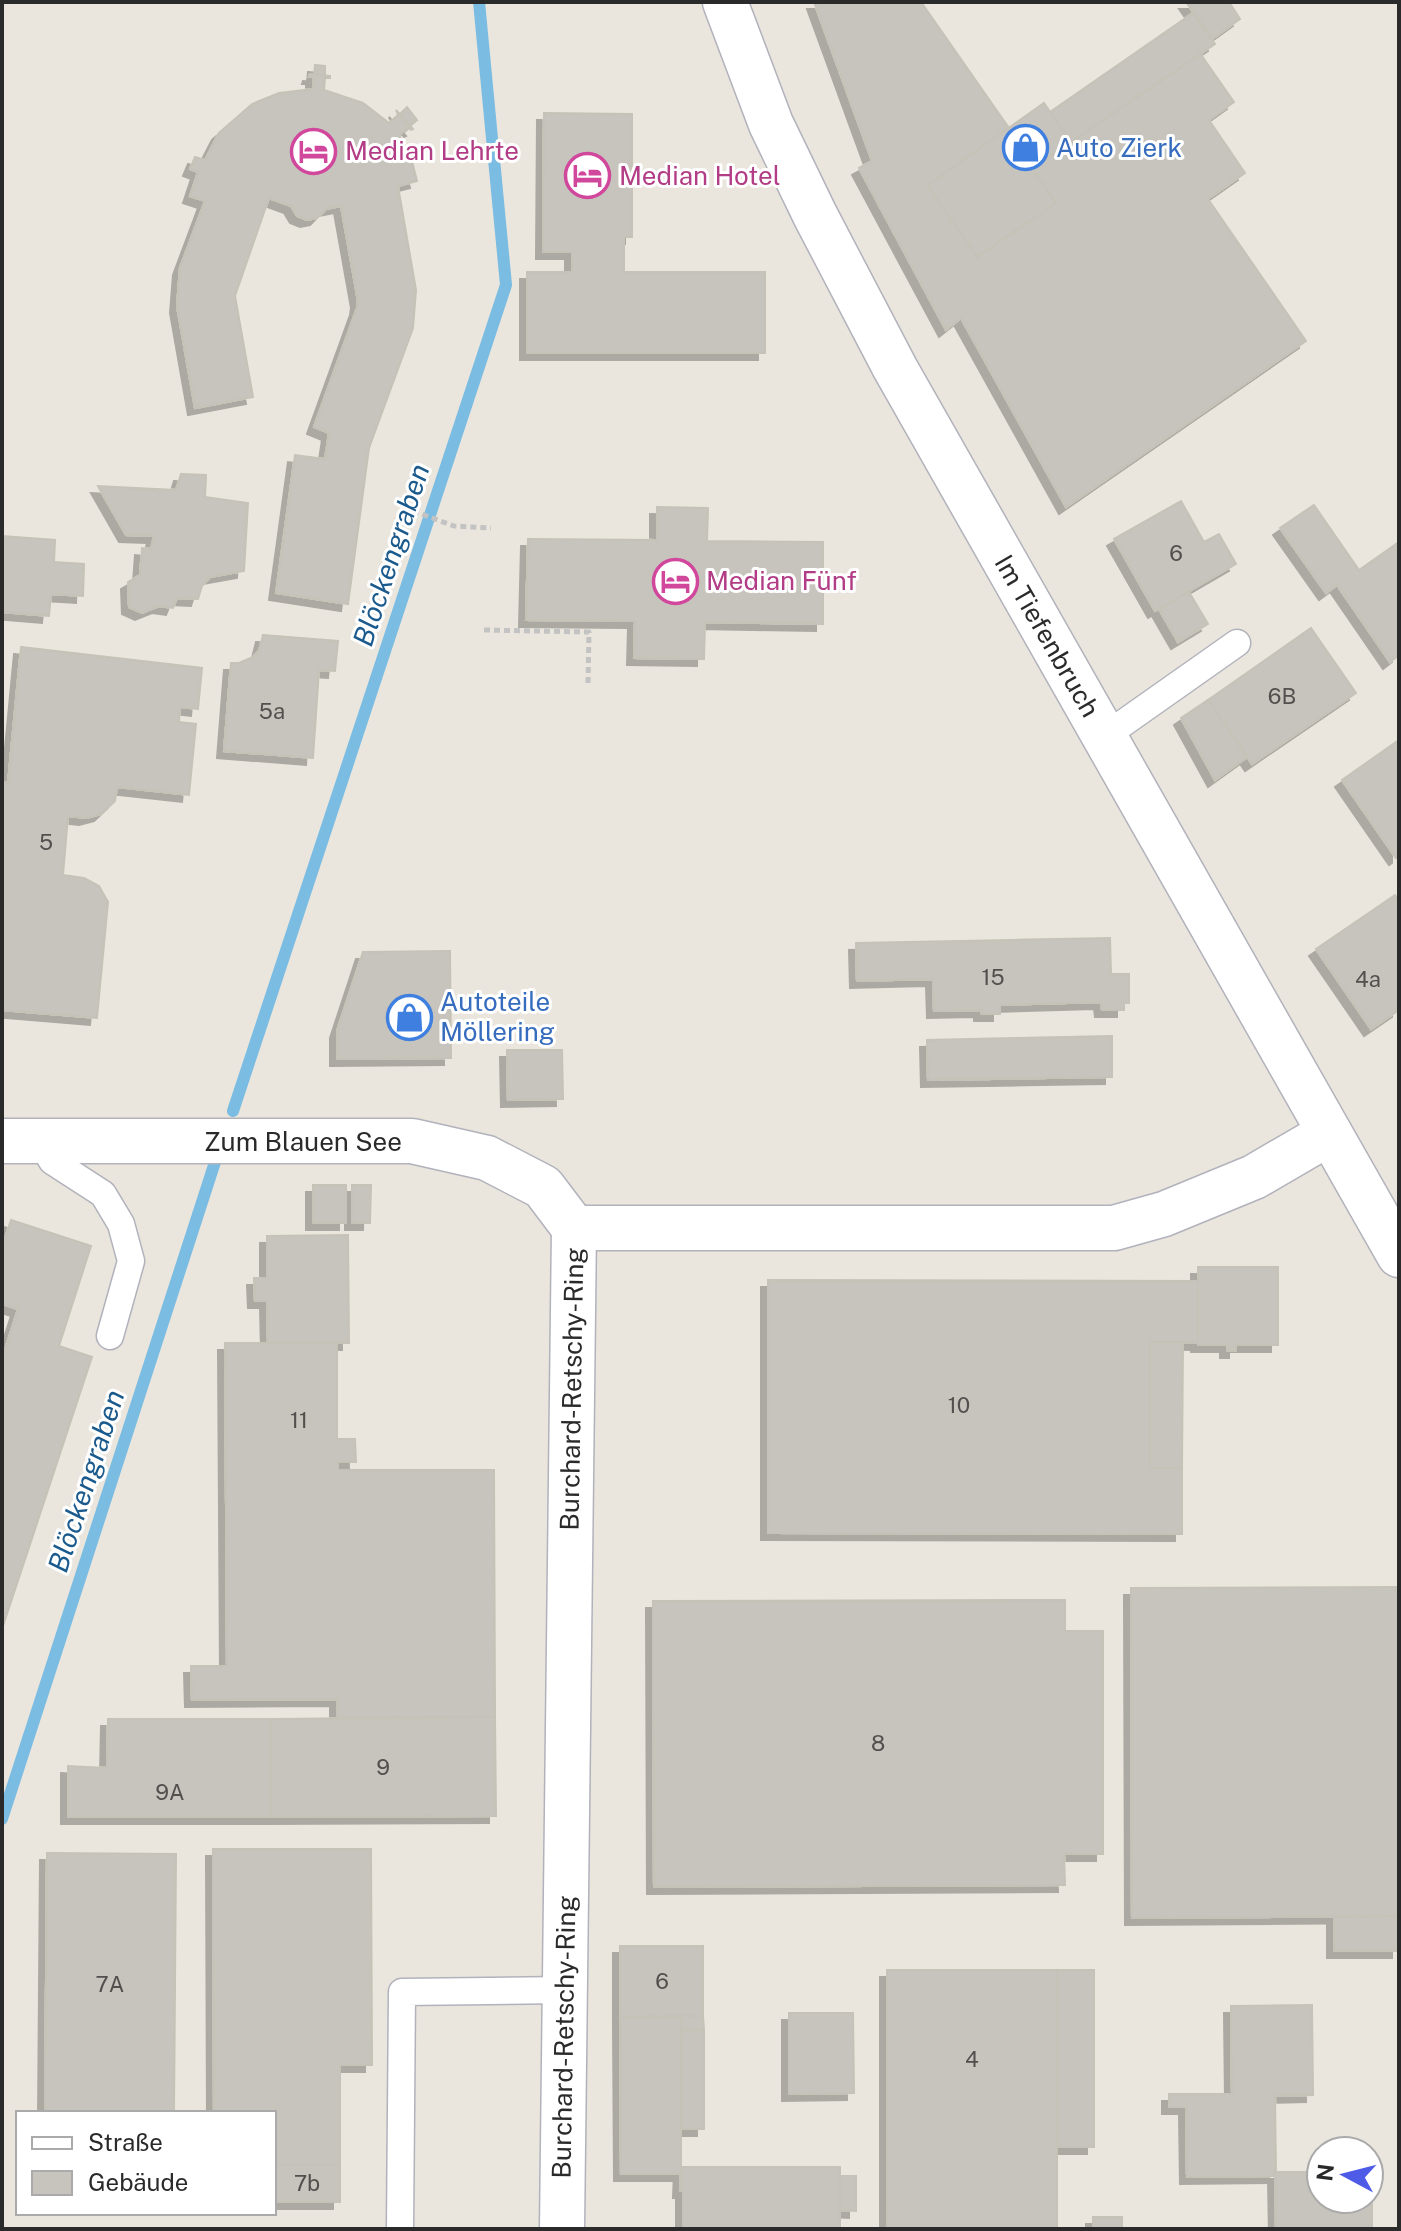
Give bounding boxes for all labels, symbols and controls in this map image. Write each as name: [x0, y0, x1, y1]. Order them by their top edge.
shop icon: Auto Zierk: [1001, 124, 1049, 172]
hotel icon: Median Lehrte: [290, 127, 338, 175]
place label: Auto Zierk: [1056, 132, 1182, 163]
place label: Median Lehrte: [345, 135, 519, 166]
hotel icon: Median Hotel: [564, 152, 612, 200]
place label: Median Hotel: [619, 160, 781, 191]
water label: Blöckengraben: [346, 460, 435, 650]
house number: 6: [1169, 540, 1183, 566]
street label: Im Tiefenbruch: [989, 549, 1106, 722]
hotel icon: Median Fünf: [651, 557, 699, 605]
place label: Median Fünf: [706, 565, 857, 596]
house number: 6B: [1268, 683, 1296, 709]
house number: 5a: [259, 698, 285, 724]
house number: 5: [39, 829, 53, 855]
house number: 15: [981, 964, 1005, 990]
house number: 4a: [1355, 966, 1381, 992]
place label: Autoteile Möllering: [440, 986, 555, 1047]
shop icon: Autoteile Möllering: [385, 993, 433, 1041]
street label: Zum Blauen See: [204, 1126, 402, 1157]
street label: Burchard-Retschy-Ring: [554, 1247, 589, 1531]
water label: Blöckengraben: [41, 1386, 130, 1576]
house number: 10: [948, 1392, 970, 1418]
house number: 11: [290, 1407, 308, 1433]
house number: 8: [871, 1730, 885, 1756]
house number: 9: [376, 1754, 390, 1780]
house number: 9A: [155, 1779, 185, 1805]
street label: Burchard-Retschy-Ring: [546, 1895, 581, 2179]
house number: 6: [655, 1968, 669, 1994]
house number: 7A: [96, 1971, 124, 1997]
house number: 4: [965, 2046, 979, 2072]
legend: [16, 2111, 276, 2215]
text: Straße: [88, 2128, 163, 2156]
north arrow: [1305, 2135, 1385, 2215]
text: N: [1311, 2162, 1339, 2183]
text: Gebäude: [88, 2168, 188, 2196]
house number: 7b: [294, 2170, 320, 2196]

